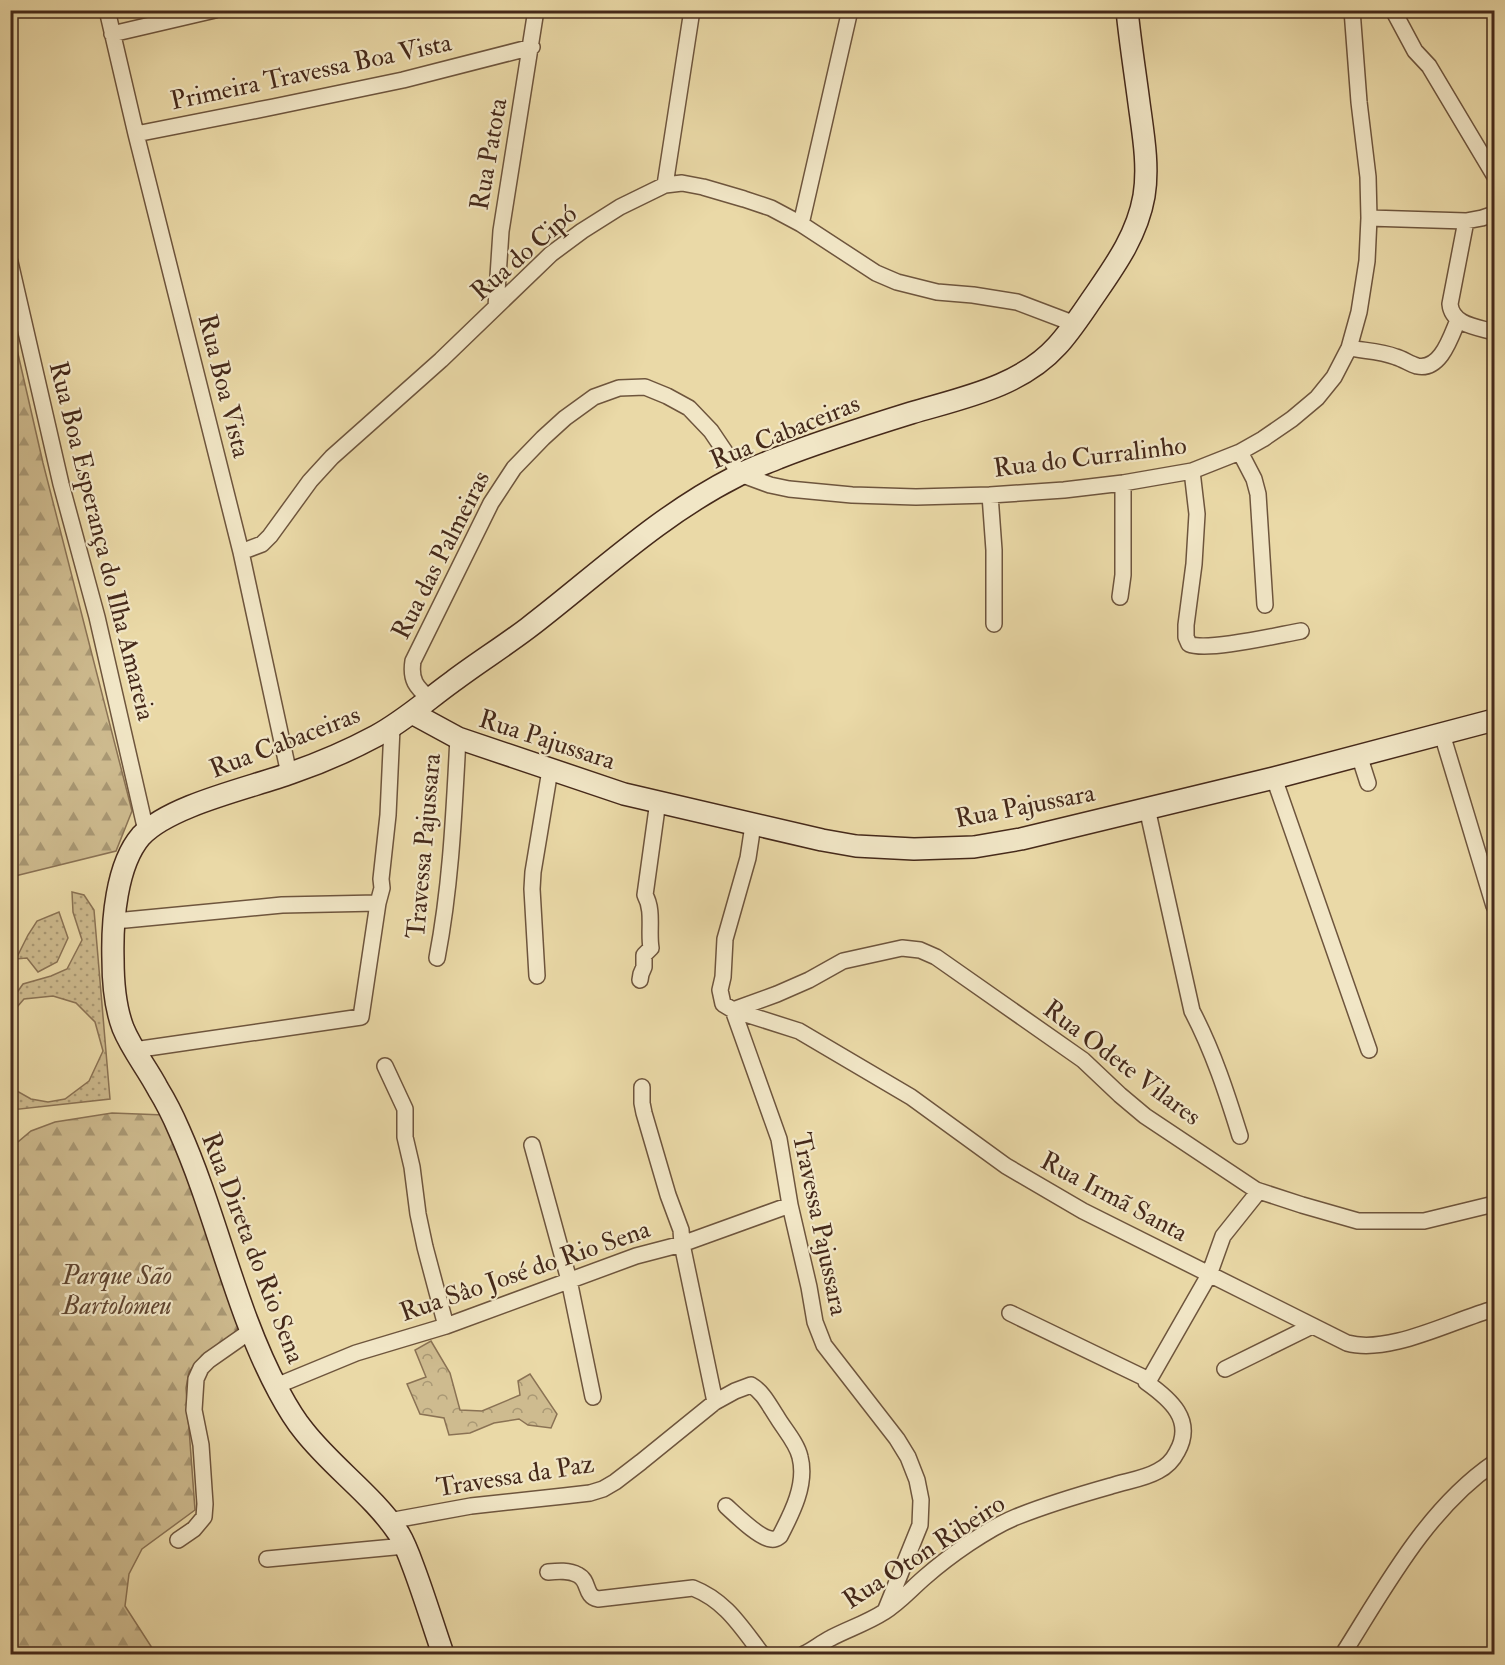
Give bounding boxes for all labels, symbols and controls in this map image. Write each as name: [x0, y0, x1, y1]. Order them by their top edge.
street label: Primeira Travessa Boa Vista: [168, 26, 455, 117]
street label: Rua Patota: [463, 95, 515, 213]
street label: Rua do Cipó: [464, 198, 584, 309]
street label: Rua Boa Vista: [191, 311, 257, 461]
street label: Rua Boa Esperança do Ilha Amareia: [41, 358, 162, 724]
street label: Rua Cabaceiras: [705, 387, 865, 477]
street label: Rua do Curralinho: [992, 429, 1188, 485]
street label: Rua das Palmeiras: [385, 465, 497, 645]
street label: Rua Cabaceiras: [205, 699, 365, 785]
street label: Rua Pajussara: [475, 703, 620, 777]
street label: Travessa Pajussara: [400, 752, 448, 940]
street label: Rua Pajussara: [952, 777, 1098, 835]
street label: Rua Odete Vilares: [1037, 993, 1207, 1133]
street label: Rua Direta do Rio Sena: [194, 1128, 312, 1368]
street label: Travessa Pajussara: [785, 1130, 855, 1319]
street label: Rua Irmã Santa: [1035, 1145, 1193, 1249]
street label: Rua Sâo José do Rio Sena: [396, 1213, 655, 1329]
park label: Parque São Bartolomeu: [60, 1260, 172, 1322]
street label: Travessa da Paz: [434, 1448, 596, 1504]
street label: Rua Oton Ribeiro: [837, 1488, 1011, 1616]

